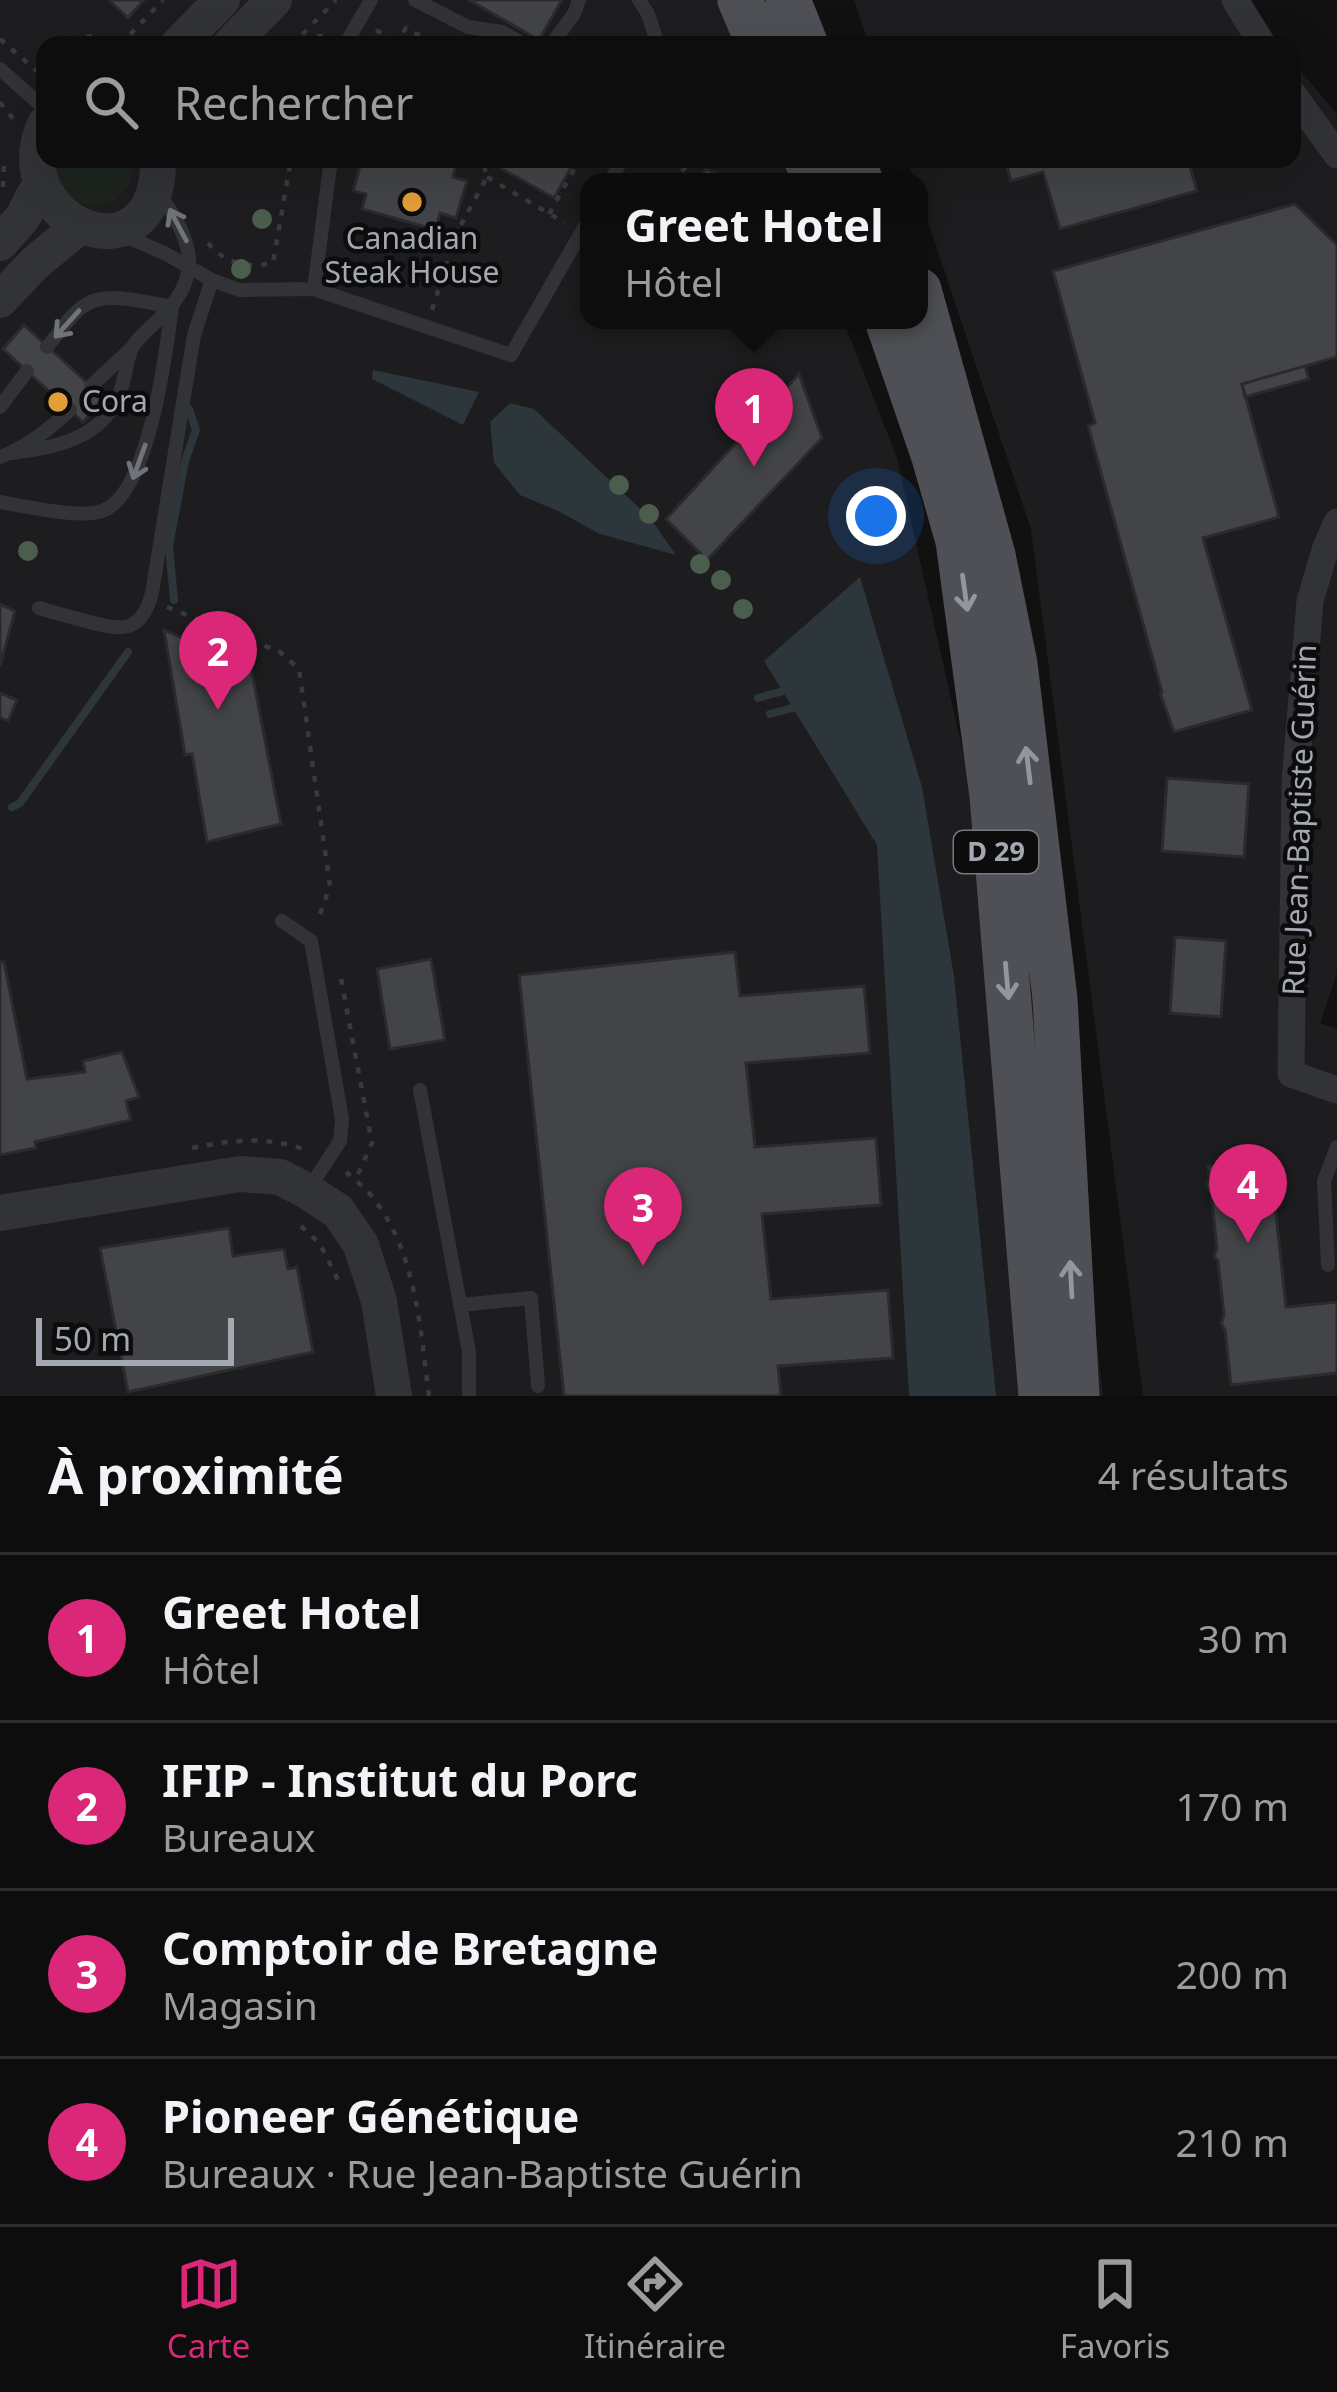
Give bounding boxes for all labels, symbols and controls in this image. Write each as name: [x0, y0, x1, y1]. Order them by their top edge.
search box: [36, 36, 1301, 168]
icon: search: [78, 69, 144, 135]
text: Rechercher: [174, 72, 413, 133]
popup: [580, 173, 928, 329]
marker: Canadian Steak House: [399, 189, 425, 215]
text: Greet Hotel: [624, 194, 884, 255]
one-way arrow: [166, 208, 189, 244]
place label: Canadian Steak House: [324, 217, 500, 292]
text: Hôtel: [624, 255, 723, 308]
one-way arrow: [54, 308, 82, 338]
pin: 1: [715, 368, 793, 467]
place label: Cora: [82, 380, 148, 421]
marker: Cora: [45, 389, 71, 415]
one-way arrow: [127, 442, 148, 479]
your location: [846, 486, 906, 546]
one-way arrow: [954, 573, 977, 612]
pin: 2: [179, 611, 257, 710]
street label: Rue Jean-Baptiste Guérin: [1272, 644, 1325, 996]
one-way arrow: [1016, 746, 1039, 785]
road number: D 29: [954, 831, 1038, 873]
one-way arrow: [996, 961, 1019, 1000]
pin: 4: [1209, 1144, 1287, 1243]
pin: 3: [604, 1167, 682, 1266]
one-way arrow: [1059, 1260, 1082, 1299]
scale bar: [36, 1312, 234, 1365]
text: 50 m: [54, 1316, 131, 1361]
text: À proximité: [48, 1439, 344, 1509]
text: 4 résultats: [1098, 1448, 1289, 1501]
text: Greet Hotel: [162, 1581, 421, 1642]
text: 1: [76, 1611, 98, 1664]
text: 30 m: [1198, 1611, 1289, 1664]
text: Hôtel: [162, 1642, 261, 1695]
text: IFIP - Institut du Porc: [162, 1749, 638, 1810]
text: 2: [76, 1779, 98, 1832]
text: 170 m: [1175, 1779, 1289, 1832]
text: Bureaux: [162, 1810, 315, 1863]
text: Comptoir de Bretagne: [162, 1917, 658, 1978]
text: 3: [76, 1947, 98, 2000]
text: 200 m: [1175, 1947, 1289, 2000]
text: Magasin: [162, 1978, 318, 2031]
text: Pioneer Génétique: [162, 2085, 579, 2146]
text: 4: [76, 2115, 98, 2168]
text: 210 m: [1175, 2115, 1289, 2168]
text: Bureaux · Rue Jean-Baptiste Guérin: [162, 2146, 803, 2199]
tab: Carte: [167, 2251, 250, 2368]
tab: Itinéraire: [584, 2251, 726, 2368]
tab: Favoris: [1060, 2251, 1170, 2368]

